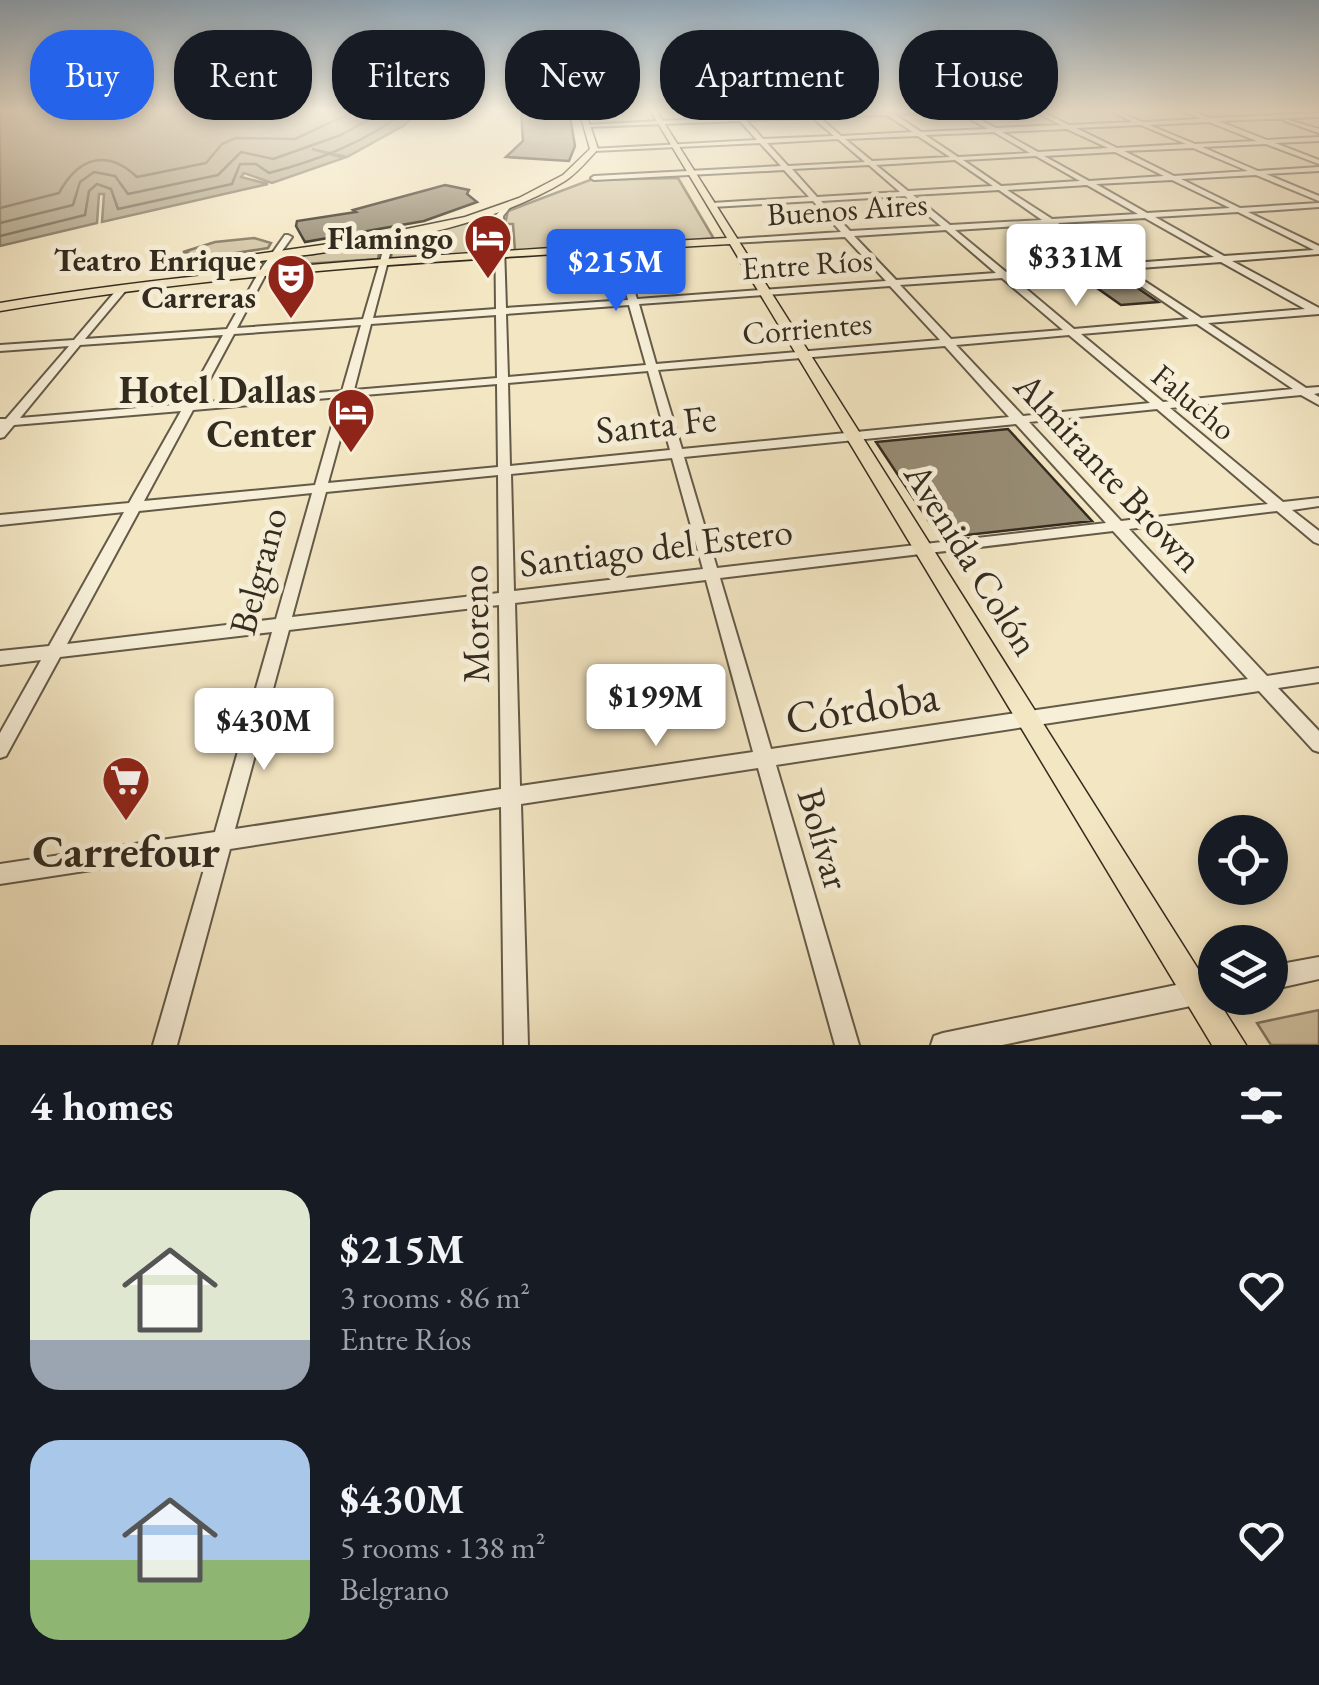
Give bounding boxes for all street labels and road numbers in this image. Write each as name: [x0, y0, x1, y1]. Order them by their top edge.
street label: Buenos Aires: [765, 182, 929, 236]
street label: Entre Ríos: [740, 238, 874, 290]
street label: Corrientes: [740, 301, 874, 355]
street label: Falucho: [1143, 354, 1245, 450]
street label: Almirante Brown: [1004, 361, 1215, 582]
street label: Santa Fe: [593, 393, 719, 454]
street label: Avenida Colón: [893, 452, 1051, 664]
street label: Belgrano: [217, 502, 298, 640]
street label: Santiago del Estero: [516, 505, 795, 588]
street label: Moreno: [449, 564, 500, 684]
street label: Córdoba: [781, 665, 943, 747]
street label: Bolívar: [787, 783, 862, 895]

